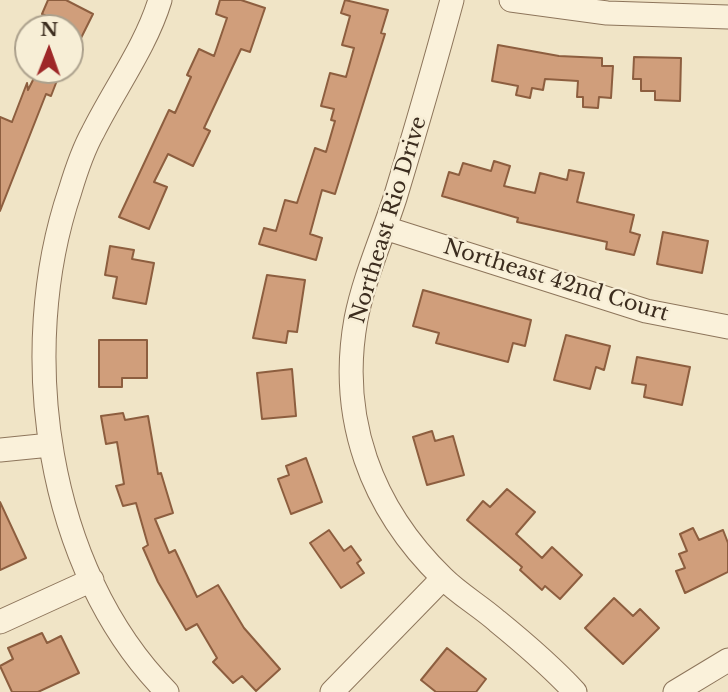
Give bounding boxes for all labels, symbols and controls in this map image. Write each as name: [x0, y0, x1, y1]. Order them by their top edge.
north arrow: [14, 14, 84, 84]
text: N: [40, 18, 58, 41]
street label: Northeast Rio Drive: [346, 113, 432, 327]
street label: Northeast 42nd Court: [440, 235, 672, 327]

